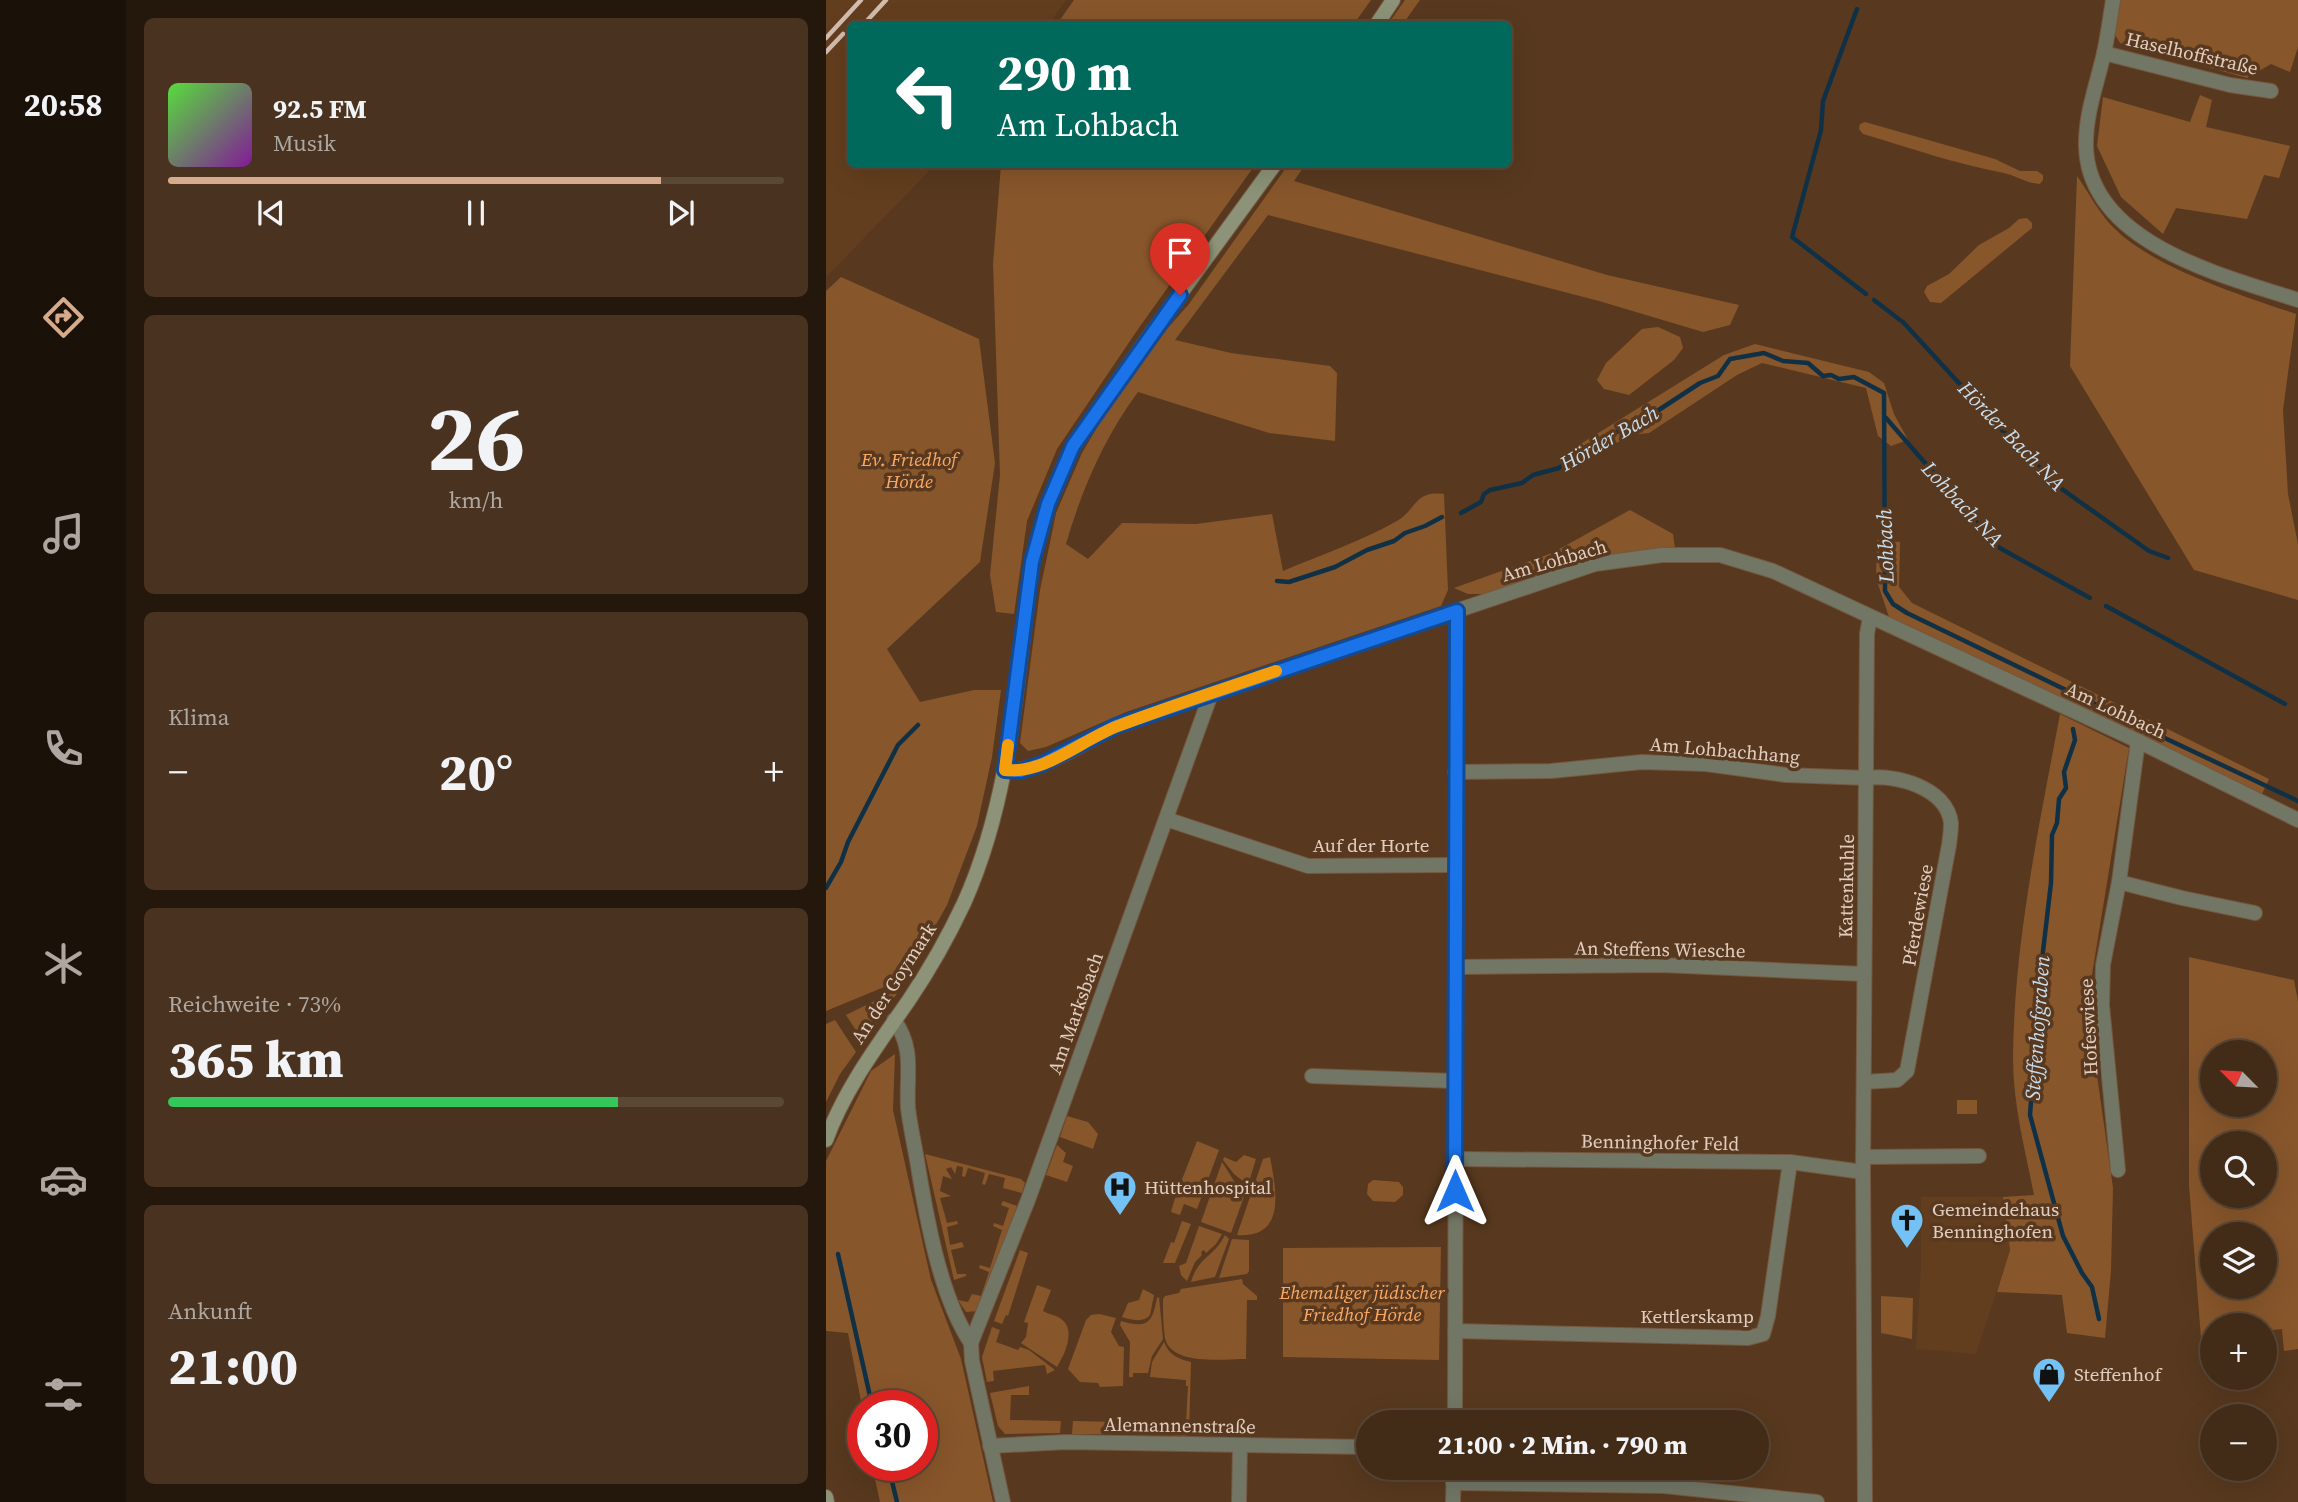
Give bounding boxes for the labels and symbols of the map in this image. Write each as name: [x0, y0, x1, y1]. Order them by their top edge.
street label: Haselhoffstraße: [2123, 25, 2261, 81]
pin: [1150, 223, 1210, 295]
water label: Hörder Bach NA: [1951, 374, 2072, 498]
water label: Hörder Bach: [1553, 398, 1664, 478]
park label: Ev. Friedhof Hörde: [860, 446, 960, 494]
water label: Lohbach NA: [1915, 454, 2011, 554]
water label: Lohbach: [1869, 508, 1901, 585]
street label: Am Lohbach: [1498, 533, 1610, 587]
street label: Am Lohbach: [2061, 675, 2171, 745]
street label: Am Lohbachhang: [1649, 730, 1801, 770]
street label: Auf der Horte: [1313, 832, 1429, 858]
street label: Kattenkuhle: [1832, 834, 1860, 938]
street label: Pferdewiese: [1895, 862, 1939, 968]
street label: An der Goymark: [844, 917, 942, 1049]
street label: An Steffens Wiesche: [1574, 935, 1746, 963]
street label: Am Marksbach: [1041, 949, 1109, 1077]
water label: Steffenhofgraben: [2017, 955, 2057, 1101]
street label: Hofeswiese: [2072, 978, 2104, 1076]
north arrow: [2200, 1040, 2277, 1116]
street label: Benninghofer Feld: [1581, 1128, 1739, 1156]
position arrow: [1418, 1154, 1492, 1228]
hospital icon: Hüttenhospital: [1101, 1168, 1139, 1217]
place label: Hüttenhospital: [1144, 1174, 1272, 1200]
place label: Gemeindehaus Benninghofen: [1932, 1196, 2059, 1244]
church icon: Gemeindehaus Benninghofen: [1888, 1201, 1926, 1250]
park label: Ehemaliger jüdischer Friedhof Hörde: [1278, 1279, 1446, 1327]
street label: Kettlerskamp: [1640, 1303, 1754, 1329]
shop icon: Steffenhof: [2030, 1355, 2068, 1404]
place label: Steffenhof: [2074, 1361, 2163, 1387]
speed limit sign: 30: [847, 1390, 938, 1481]
street label: Alemannenstraße: [1104, 1411, 1256, 1439]

